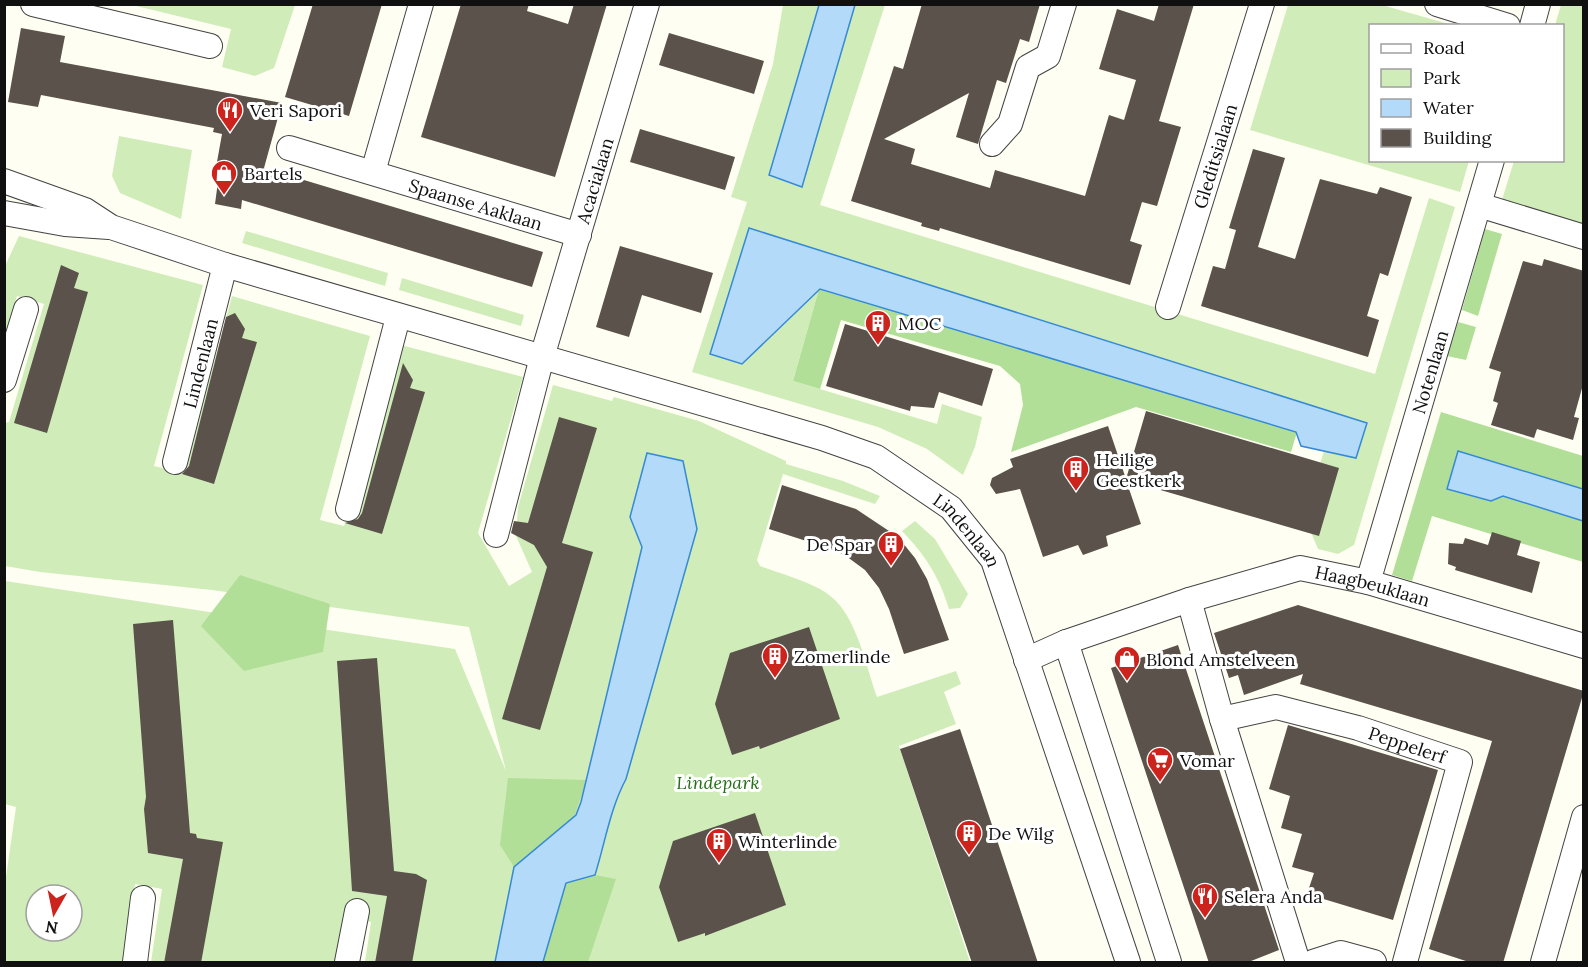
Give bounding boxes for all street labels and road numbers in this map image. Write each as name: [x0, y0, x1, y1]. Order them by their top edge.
street label: Gleditsialaan: [1188, 101, 1242, 211]
street label: Acacialaan: [571, 135, 618, 227]
street label: Spaanse Aaklaan: [406, 173, 545, 235]
street label: Lindenlaan: [178, 316, 223, 411]
street label: Notenlaan: [1407, 327, 1453, 416]
street label: Lindenlaan: [929, 488, 1006, 570]
street label: Haagbeuklaan: [1313, 560, 1433, 611]
street label: Peppelerf: [1366, 721, 1451, 769]

